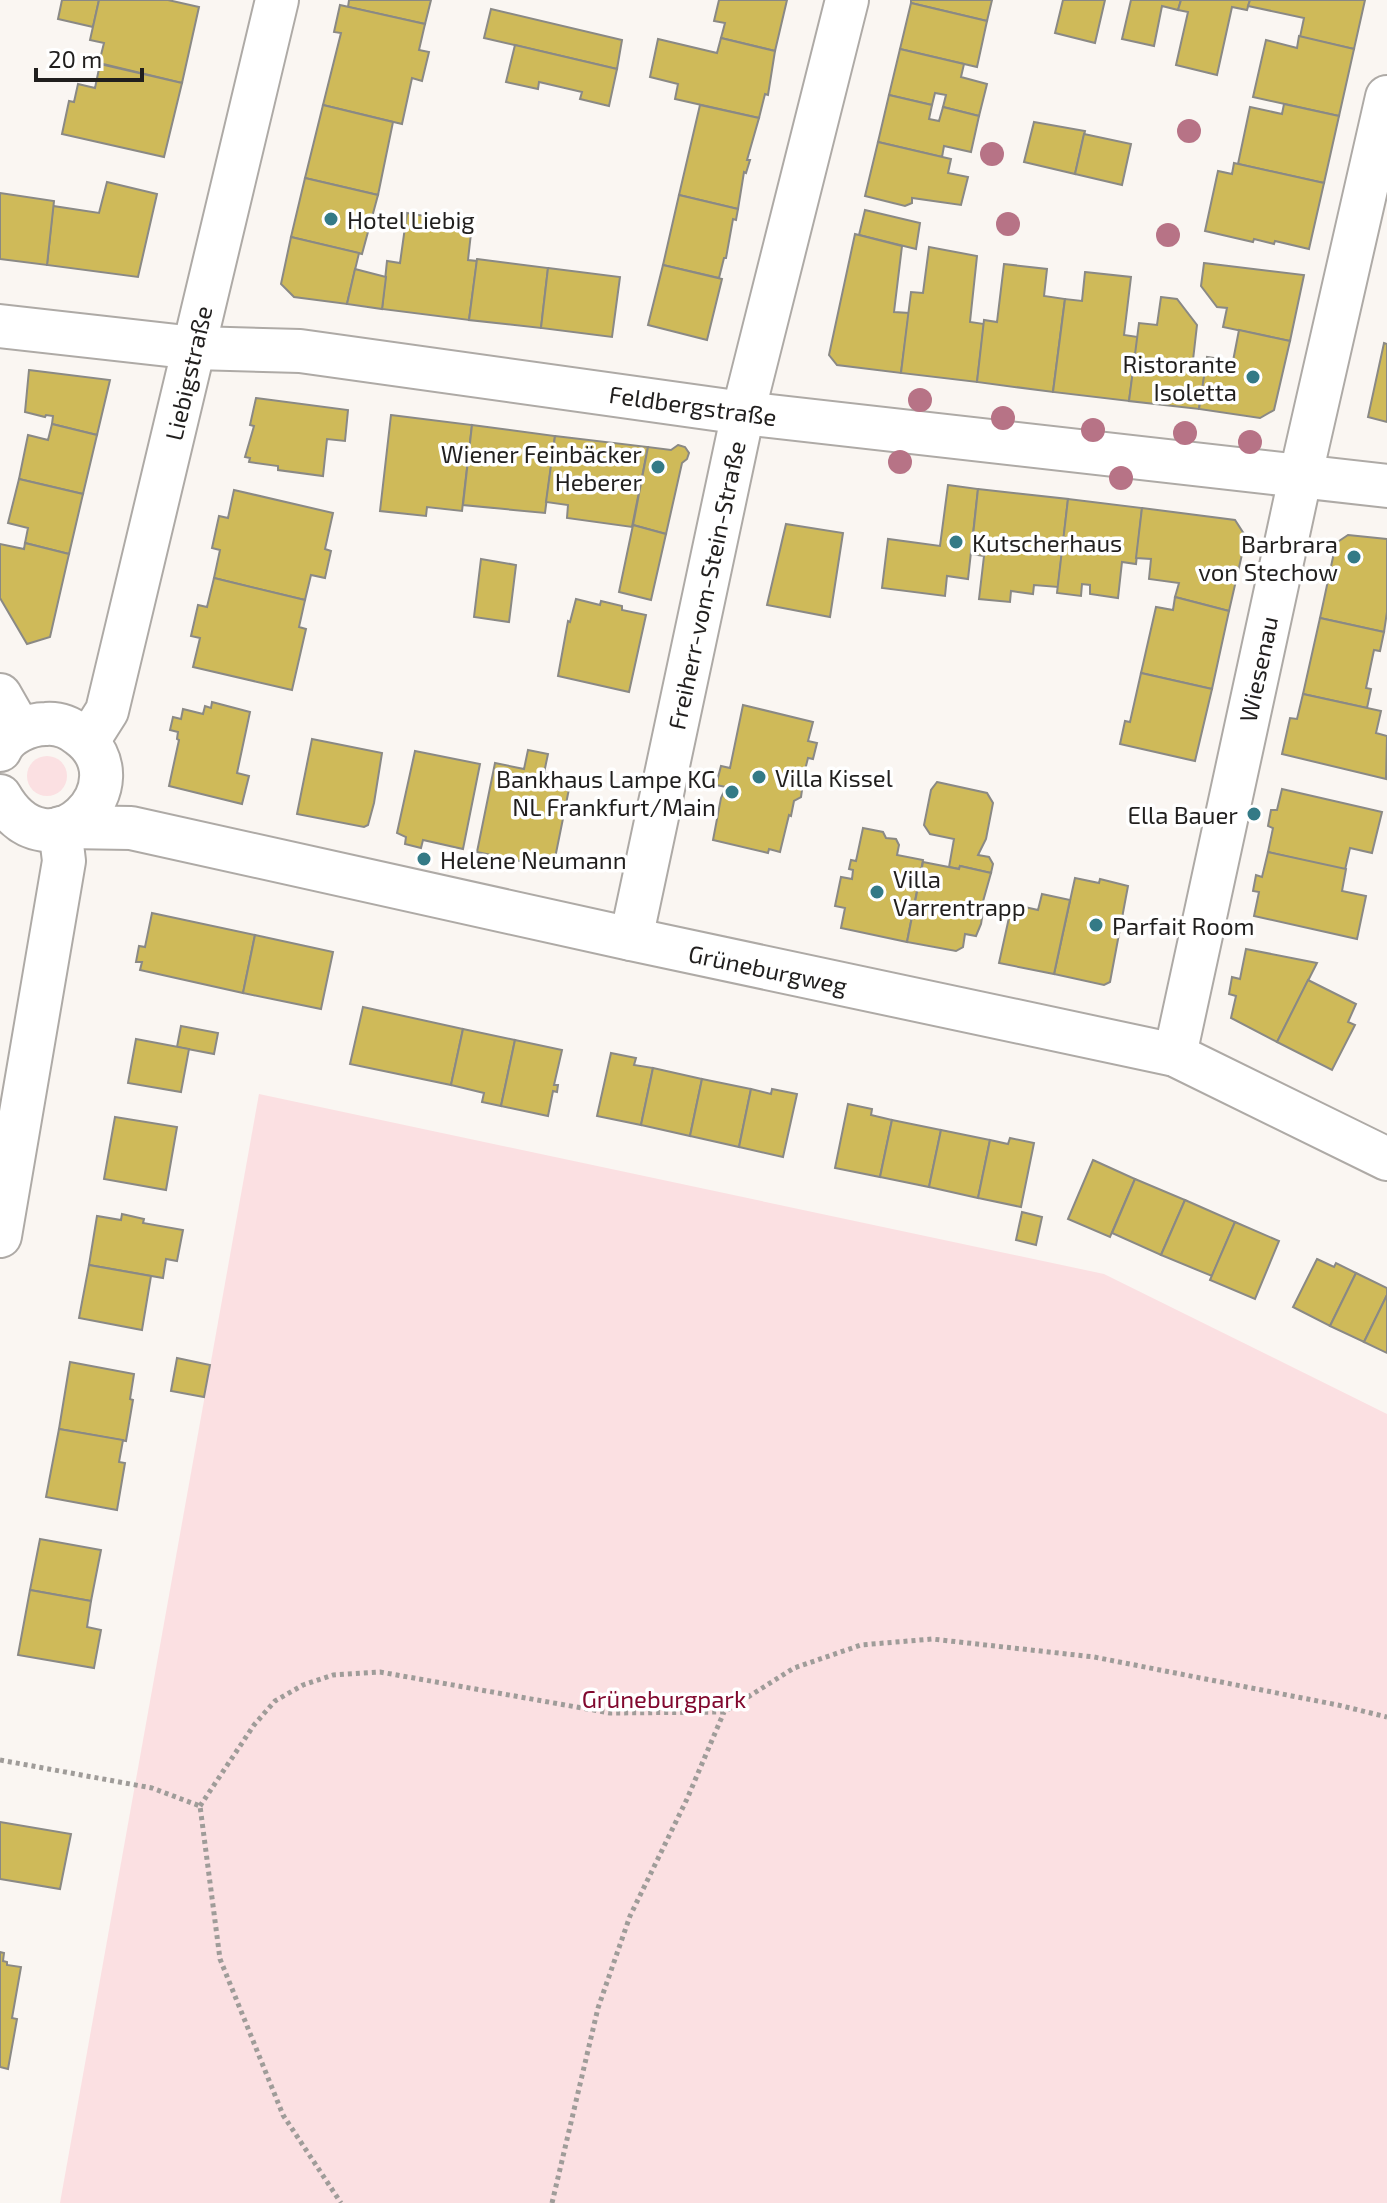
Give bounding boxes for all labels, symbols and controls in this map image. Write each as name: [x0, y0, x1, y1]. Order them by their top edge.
scale bar: [36, 32, 142, 82]
text: 20 m: [48, 44, 102, 73]
place label: Hotel Liebig: [347, 205, 475, 234]
marker: Hotel Liebig: [322, 210, 340, 228]
street label: Liebigstraße: [158, 303, 218, 443]
place label: Ristorante Isoletta: [1122, 349, 1237, 406]
marker: Ristorante Isoletta: [1244, 368, 1262, 386]
street label: Feldbergstraße: [607, 379, 779, 431]
street label: Freiherr-vom-Stein-Straße: [661, 438, 751, 732]
place label: Wiener Feinbäcker Heberer: [441, 439, 642, 496]
marker: Wiener Feinbäcker Heberer: [649, 458, 667, 476]
place label: Kutscherhaus: [972, 528, 1122, 557]
place label: Barbrara von Stechow: [1198, 529, 1338, 586]
marker: Kutscherhaus: [947, 533, 965, 551]
marker: Barbrara von Stechow: [1345, 548, 1363, 566]
street label: Wiesenau: [1233, 613, 1283, 725]
place label: Villa Kissel: [775, 763, 893, 792]
place label: Bankhaus Lampe KG NL Frankfurt/Main: [496, 764, 716, 821]
marker: Villa Kissel: [750, 768, 768, 786]
marker: Bankhaus Lampe KG NL Frankfurt/Main: [723, 783, 741, 801]
place label: Ella Bauer: [1128, 800, 1238, 829]
marker: Ella Bauer: [1245, 805, 1263, 823]
place label: Helene Neumann: [440, 845, 627, 874]
marker: Helene Neumann: [415, 850, 433, 868]
place label: Villa Varrentrapp: [893, 864, 1026, 921]
marker: Villa Varrentrapp: [868, 883, 886, 901]
place label: Parfait Room: [1112, 911, 1255, 940]
marker: Parfait Room: [1087, 916, 1105, 934]
street label: Grüneburgweg: [686, 938, 850, 1000]
park label: Grüneburgpark: [582, 1684, 746, 1713]

